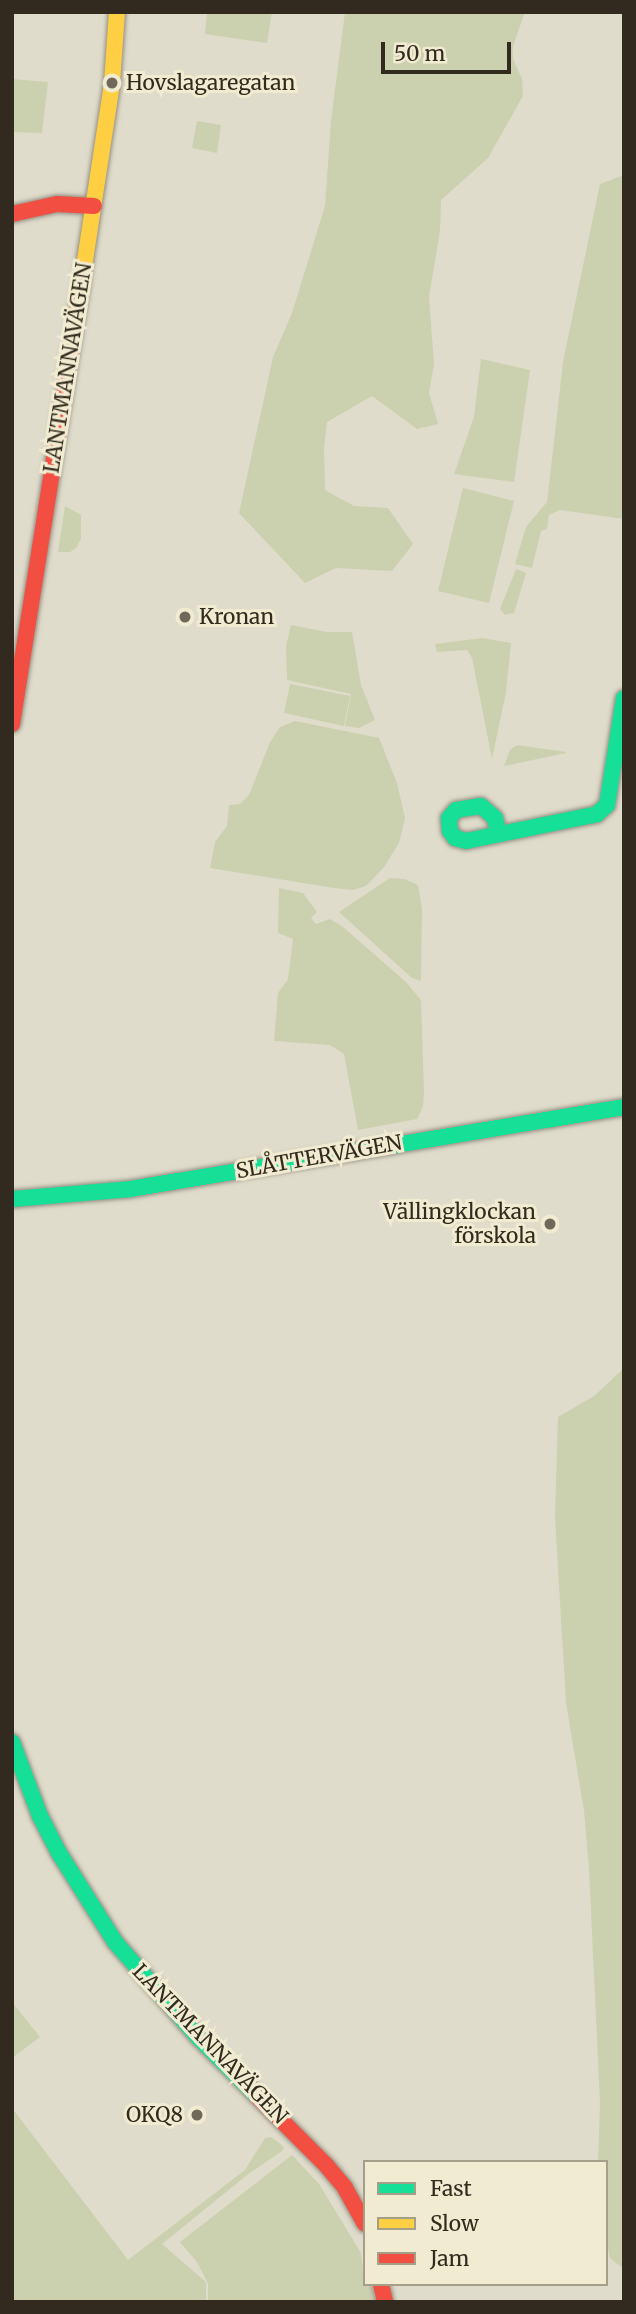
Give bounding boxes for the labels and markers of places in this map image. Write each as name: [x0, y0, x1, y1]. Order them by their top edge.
place label: Hovslagaregatan: [126, 70, 295, 96]
marker: Hovslagaregatan: [104, 75, 120, 91]
place label: Kronan: [199, 604, 274, 630]
marker: Kronan: [177, 609, 193, 625]
place label: Vällingklockan förskola: [383, 1199, 536, 1249]
marker: Vällingklockan förskola: [542, 1216, 558, 1232]
place label: OKQ8: [126, 2102, 183, 2128]
marker: OKQ8: [189, 2107, 205, 2123]

